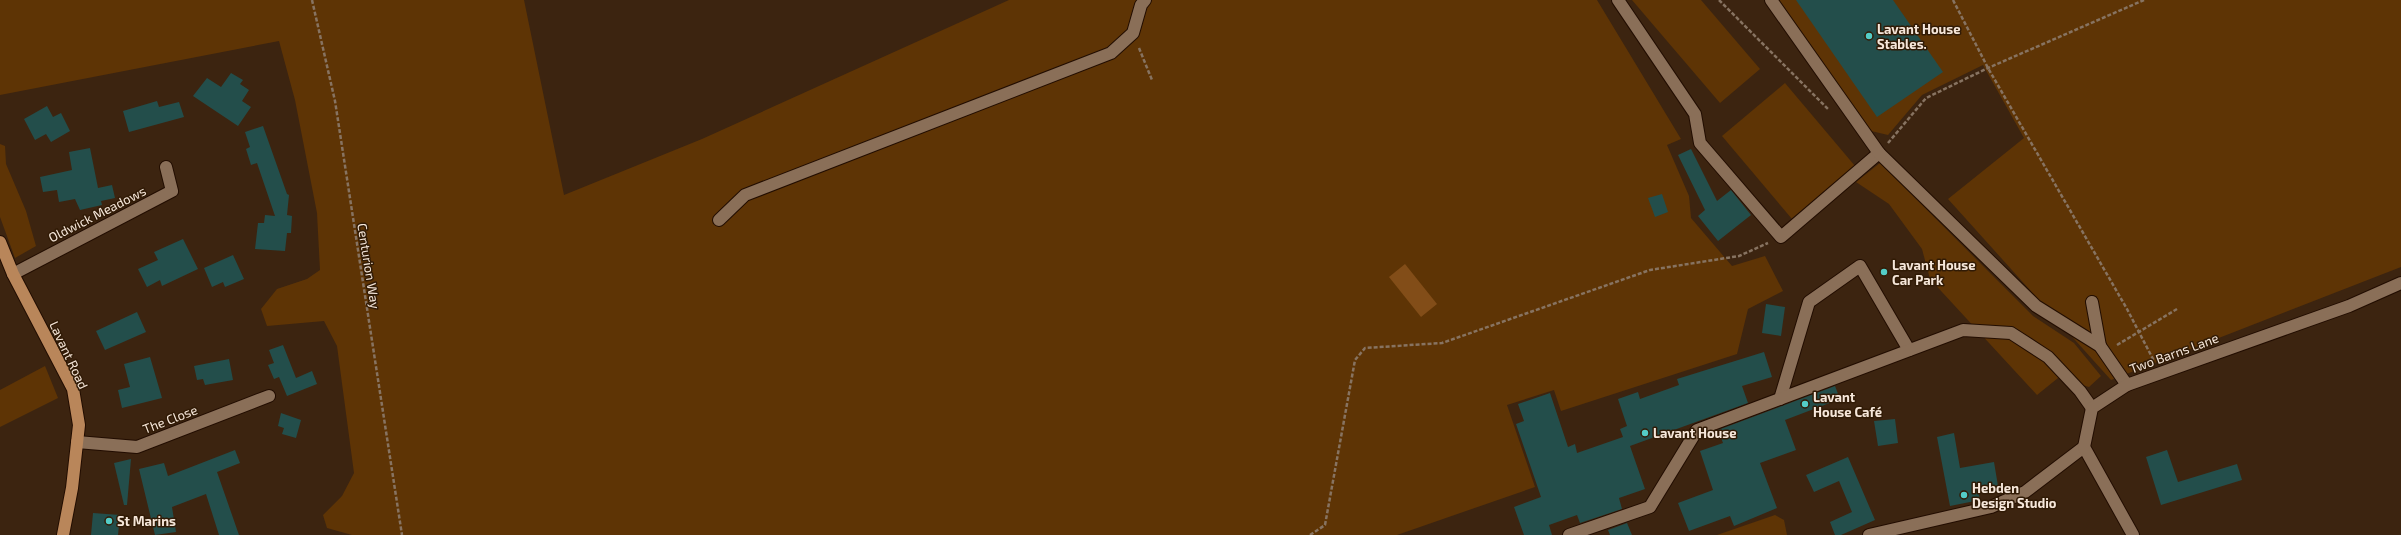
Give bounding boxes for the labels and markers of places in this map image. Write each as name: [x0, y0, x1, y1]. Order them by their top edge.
place label: Lavant House Stables.: [1877, 21, 1961, 52]
marker: Lavant House Stables.: [1864, 31, 1874, 41]
place label: Lavant House Car Park: [1892, 257, 1976, 288]
marker: Lavant House Car Park: [1879, 267, 1889, 277]
place label: Lavant House Café: [1813, 389, 1882, 420]
marker: Lavant House Café: [1800, 399, 1810, 409]
place label: Lavant House: [1653, 425, 1737, 441]
marker: Lavant House: [1640, 428, 1650, 438]
place label: Hebden Design Studio: [1972, 480, 2057, 511]
marker: Hebden Design Studio: [1959, 490, 1969, 500]
place label: St Marins: [117, 513, 176, 529]
marker: St Marins: [104, 516, 114, 526]

